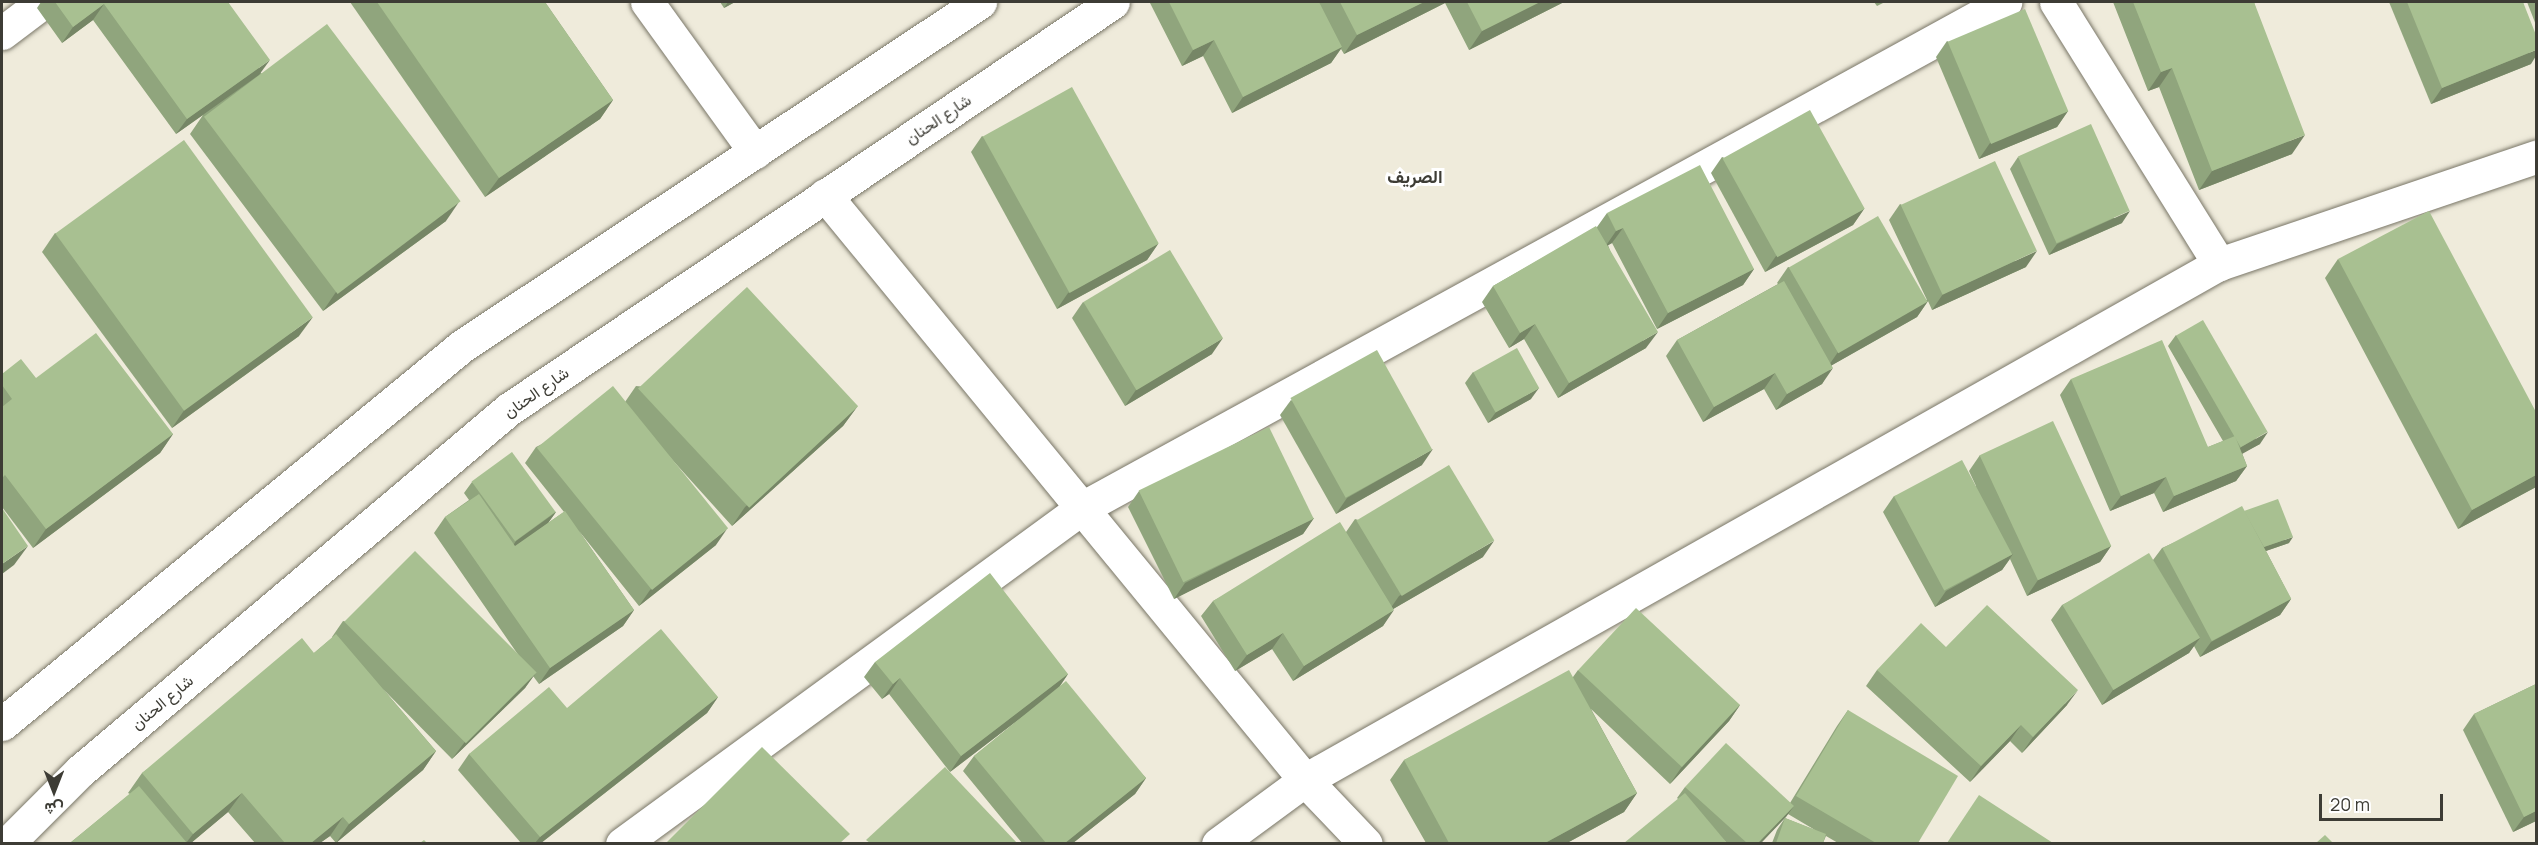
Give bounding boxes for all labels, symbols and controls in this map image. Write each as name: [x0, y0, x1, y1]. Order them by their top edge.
street label: شارع الحنان: [902, 90, 974, 148]
district label: الصريف: [1387, 165, 1443, 187]
street label: شارع الحنان: [500, 363, 572, 421]
street label: شارع الحنان: [127, 671, 197, 733]
north arrow: [24, 761, 84, 821]
scale bar: [2322, 782, 2446, 820]
text: 20 m: [2330, 792, 2370, 816]
text: ش: [44, 798, 64, 820]

